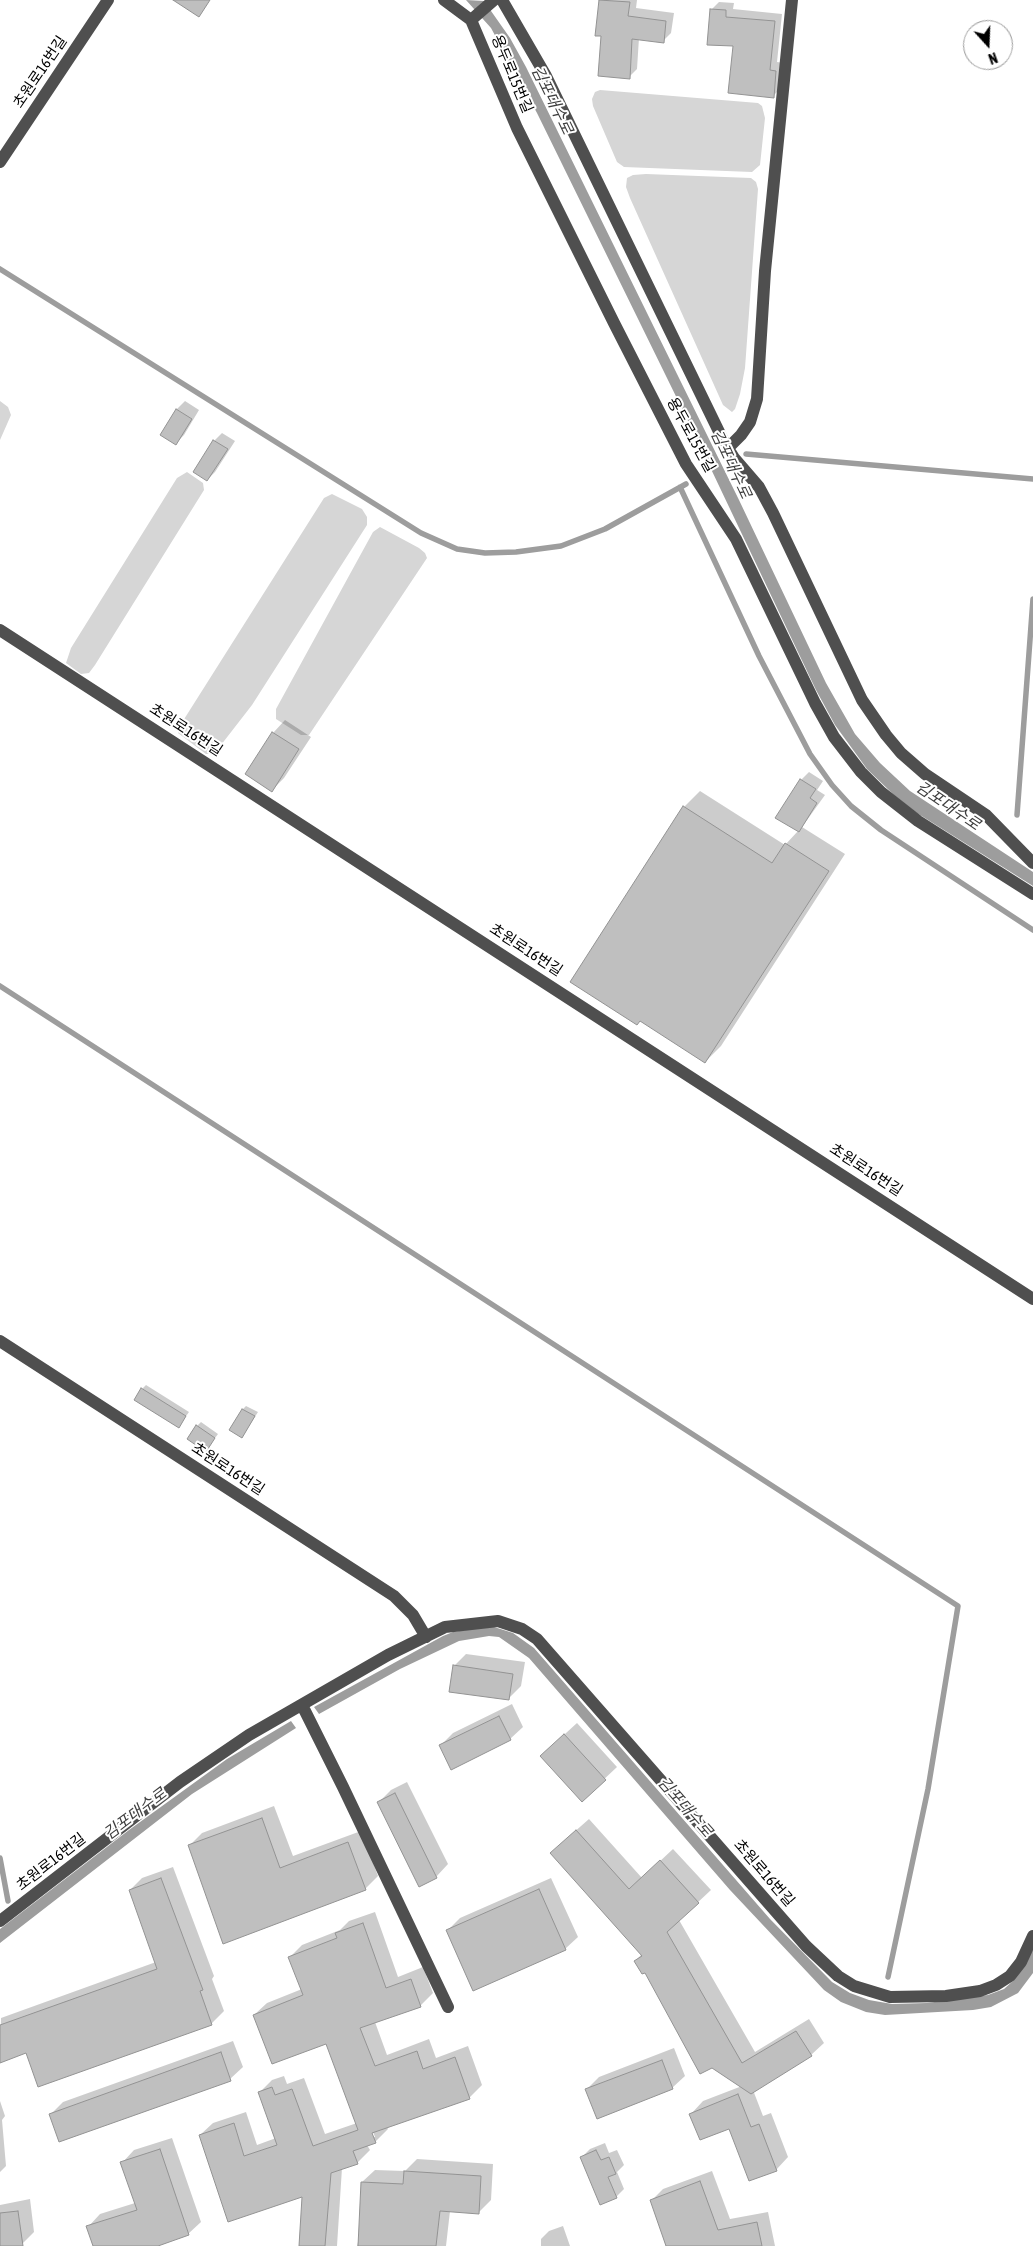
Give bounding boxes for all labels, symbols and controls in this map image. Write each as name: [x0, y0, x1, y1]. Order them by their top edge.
north arrow: [963, 20, 1013, 70]
street label: 용두로15번길: [487, 32, 537, 116]
street label: 초원로16번길: [9, 33, 71, 111]
text: N: [986, 49, 999, 67]
water label: 김포대수로: [527, 63, 577, 137]
street label: 용두로15번길: [663, 394, 719, 476]
water label: 김포대수로: [707, 427, 755, 501]
street label: 초원로16번길: [146, 700, 226, 760]
water label: 김포대수로: [912, 777, 984, 835]
street label: 초원로16번길: [486, 920, 566, 980]
street label: 초원로16번길: [826, 1140, 906, 1200]
street label: 초원로16번길: [188, 1439, 268, 1499]
water label: 김포대수로: [654, 1773, 716, 1841]
water label: 김포대수로: [100, 1784, 170, 1844]
street label: 초원로16번길: [13, 1829, 89, 1895]
street label: 초원로16번길: [730, 1836, 798, 1910]

